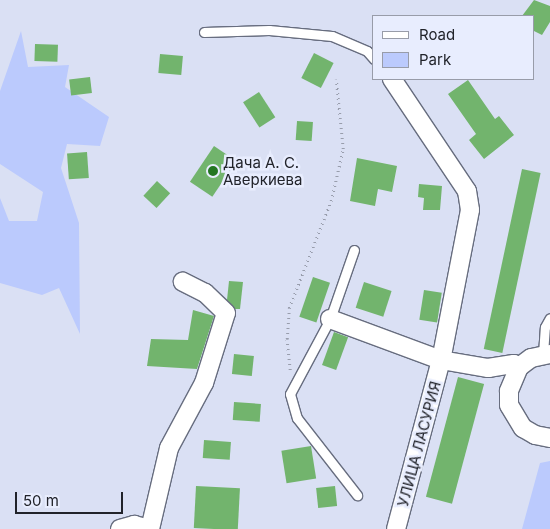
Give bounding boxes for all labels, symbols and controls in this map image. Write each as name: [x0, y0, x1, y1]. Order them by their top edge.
legend: [372, 15, 535, 80]
text: Road: [419, 25, 455, 44]
text: Park: [419, 50, 451, 69]
place label: Дача А. С. Аверкиева: [223, 153, 302, 188]
marker: Дача А. С. Аверкиева: [207, 165, 219, 177]
street label: УЛИЦА ЛАСУРИЯ: [394, 379, 444, 509]
scale bar: [18, 482, 125, 514]
text: 50 m: [23, 491, 59, 510]

